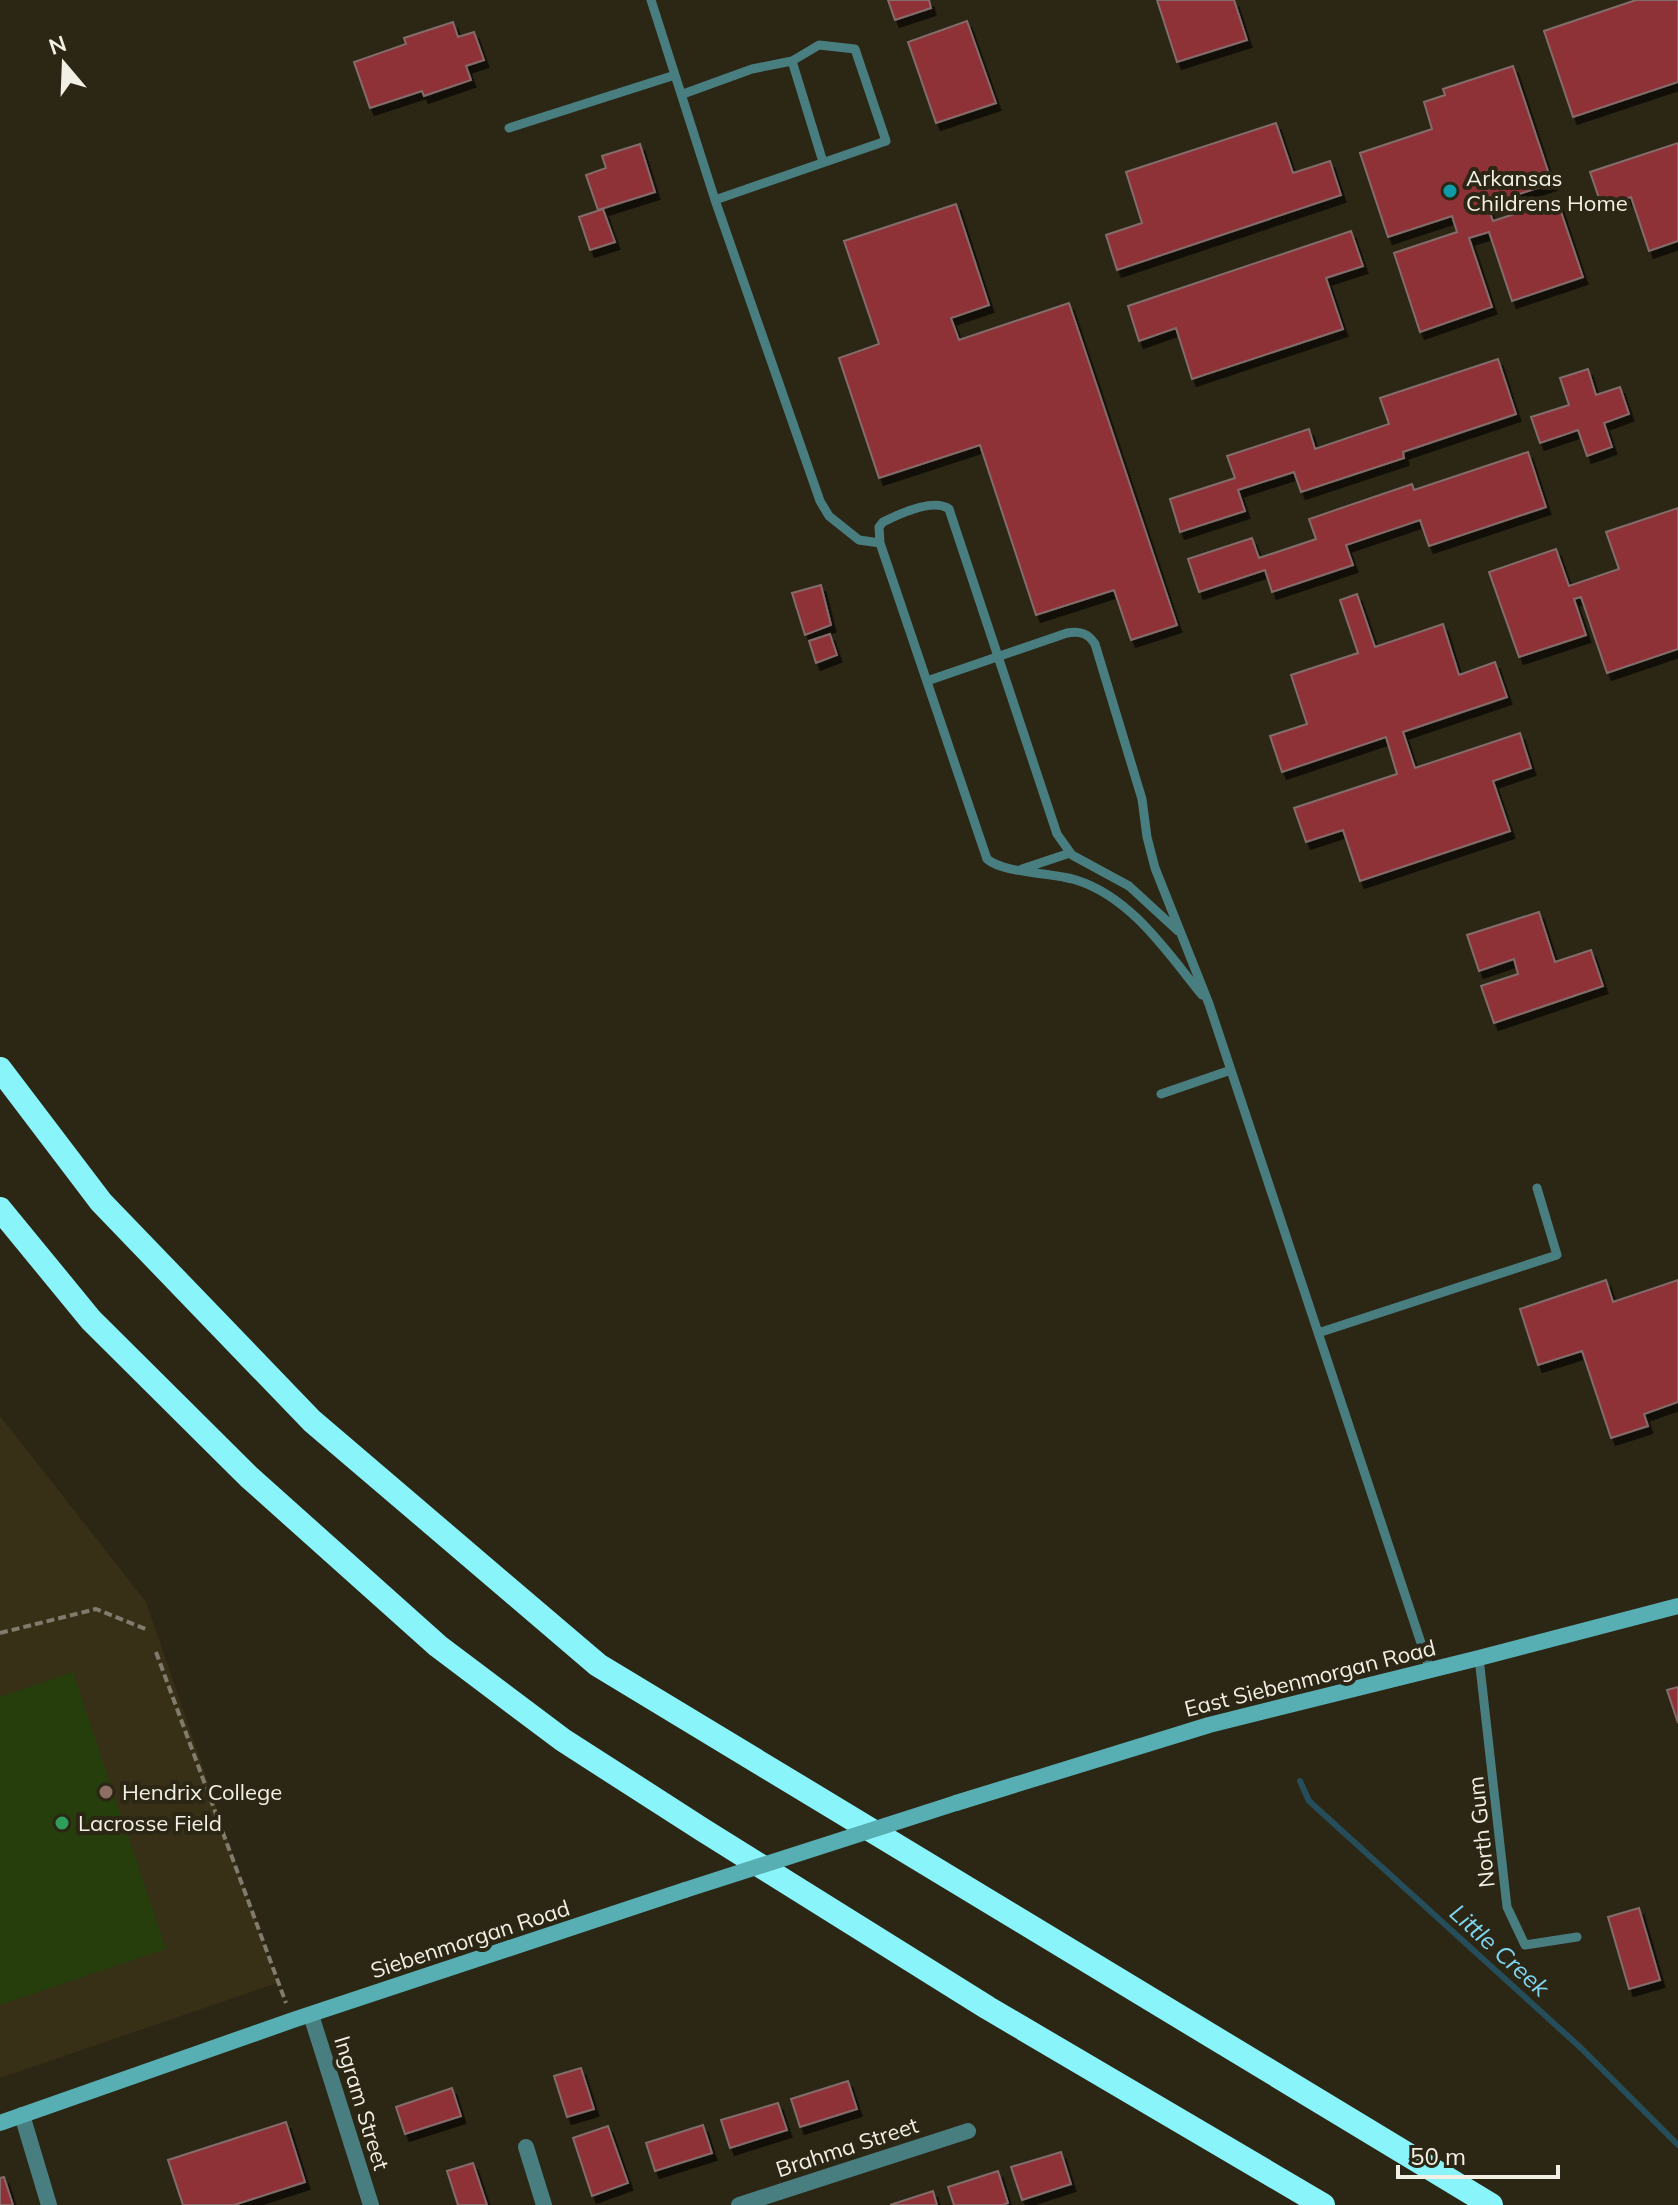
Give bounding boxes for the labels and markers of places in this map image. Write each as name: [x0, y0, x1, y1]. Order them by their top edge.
place label: Arkansas Childrens Home: [1466, 164, 1628, 217]
marker: Arkansas Childrens Home: [1441, 182, 1459, 200]
place label: Hendrix College: [122, 1778, 282, 1806]
marker: Hendrix College: [97, 1783, 115, 1801]
place label: Lacrosse Field: [78, 1809, 222, 1837]
marker: Lacrosse Field: [53, 1814, 71, 1832]

